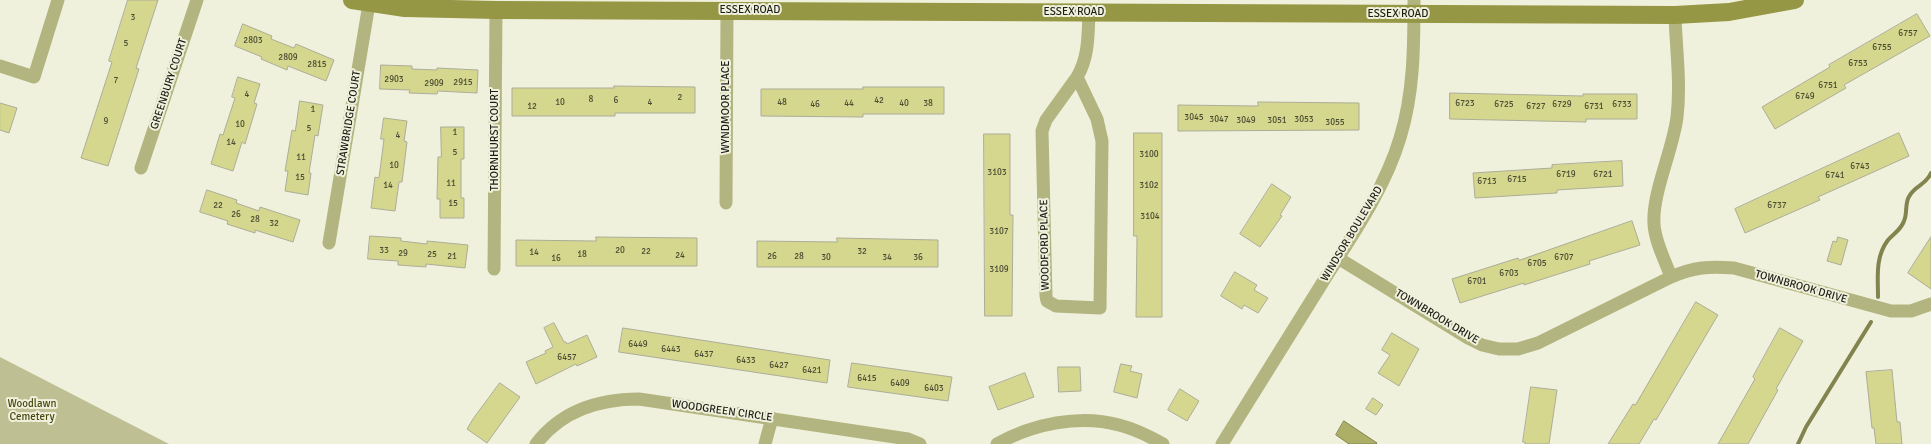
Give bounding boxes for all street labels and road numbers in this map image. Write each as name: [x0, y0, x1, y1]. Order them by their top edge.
street label: ESSEX ROAD: [720, 3, 780, 17]
street label: ESSEX ROAD: [1044, 5, 1104, 19]
street label: ESSEX ROAD: [1368, 7, 1428, 21]
street label: GREENBURY COURT: [148, 37, 190, 131]
street label: WYNDMOOR PLACE: [719, 60, 733, 154]
street label: STRAWBRIDGE COURT: [334, 70, 364, 176]
street label: THORNHURST COURT: [488, 89, 502, 191]
street label: WINDSOR BOULEVARD: [1318, 184, 1386, 284]
street label: WOODFORD PLACE: [1038, 199, 1052, 291]
street label: TOWNBROOK DRIVE: [1753, 268, 1849, 306]
street label: TOWNBROOK DRIVE: [1393, 287, 1481, 347]
street label: WOODGREEN CIRCLE: [671, 397, 773, 425]

